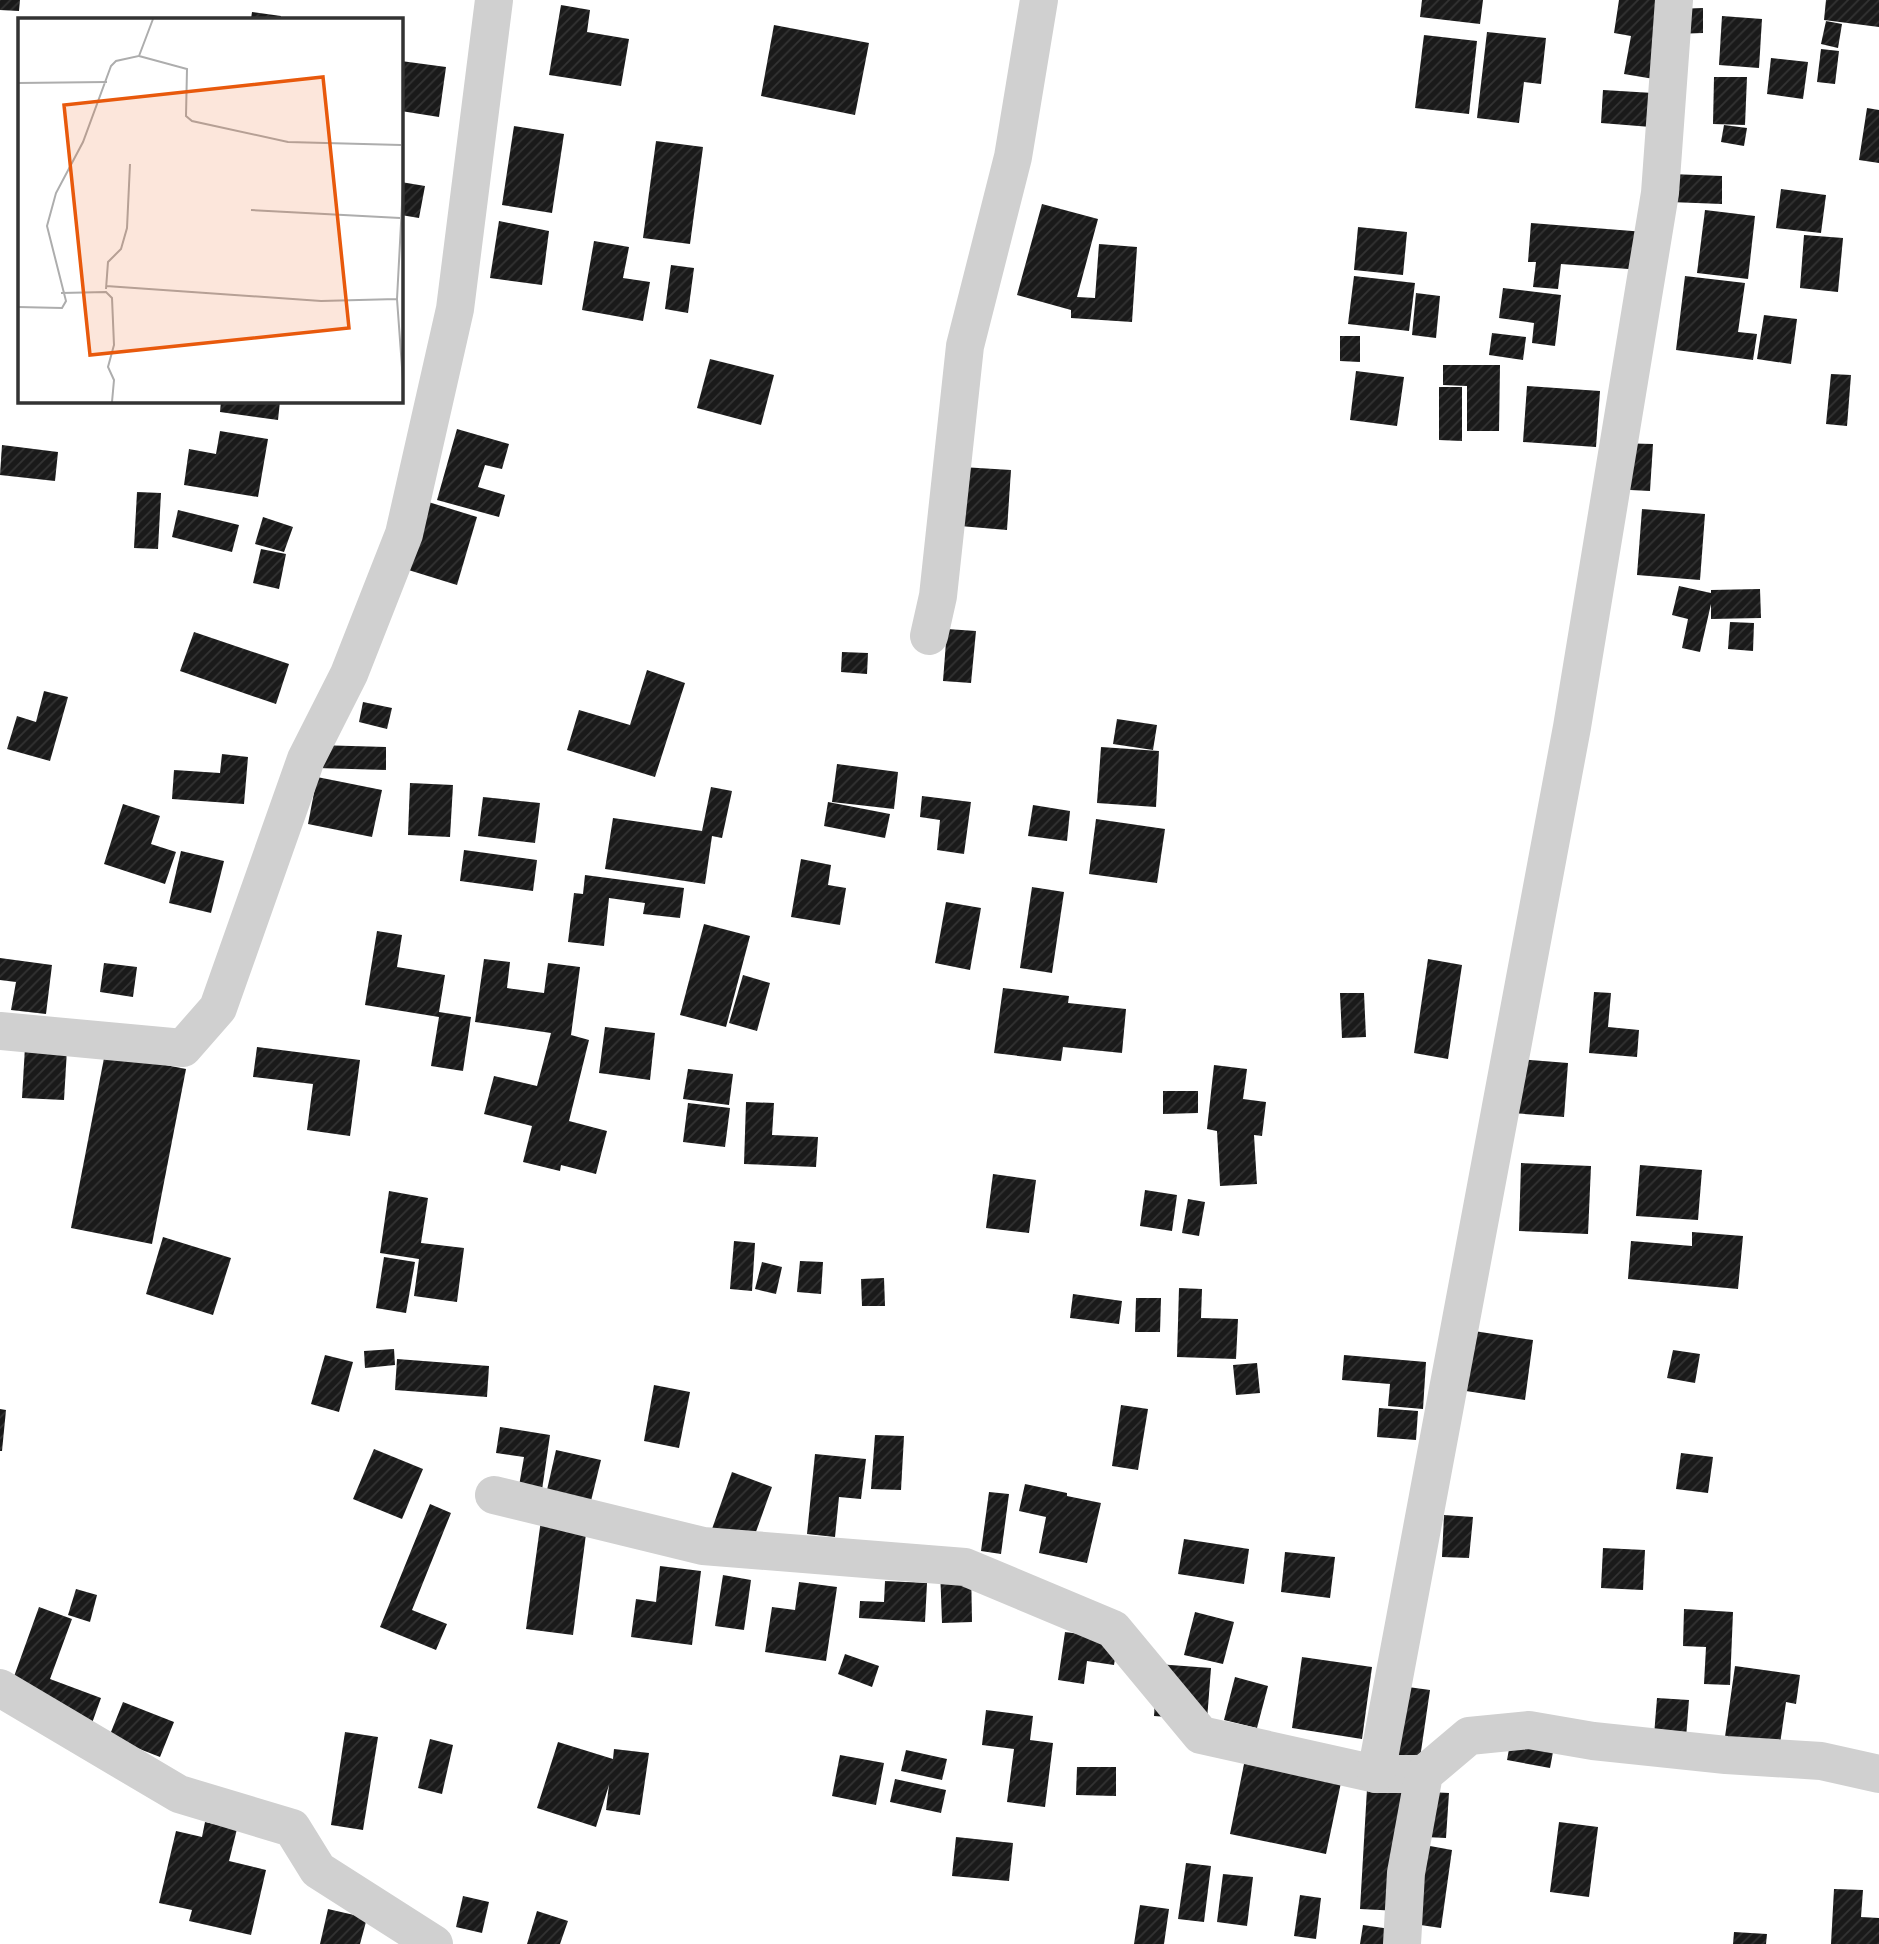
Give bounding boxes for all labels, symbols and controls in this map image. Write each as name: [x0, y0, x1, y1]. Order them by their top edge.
inset map: [18, 18, 402, 402]

